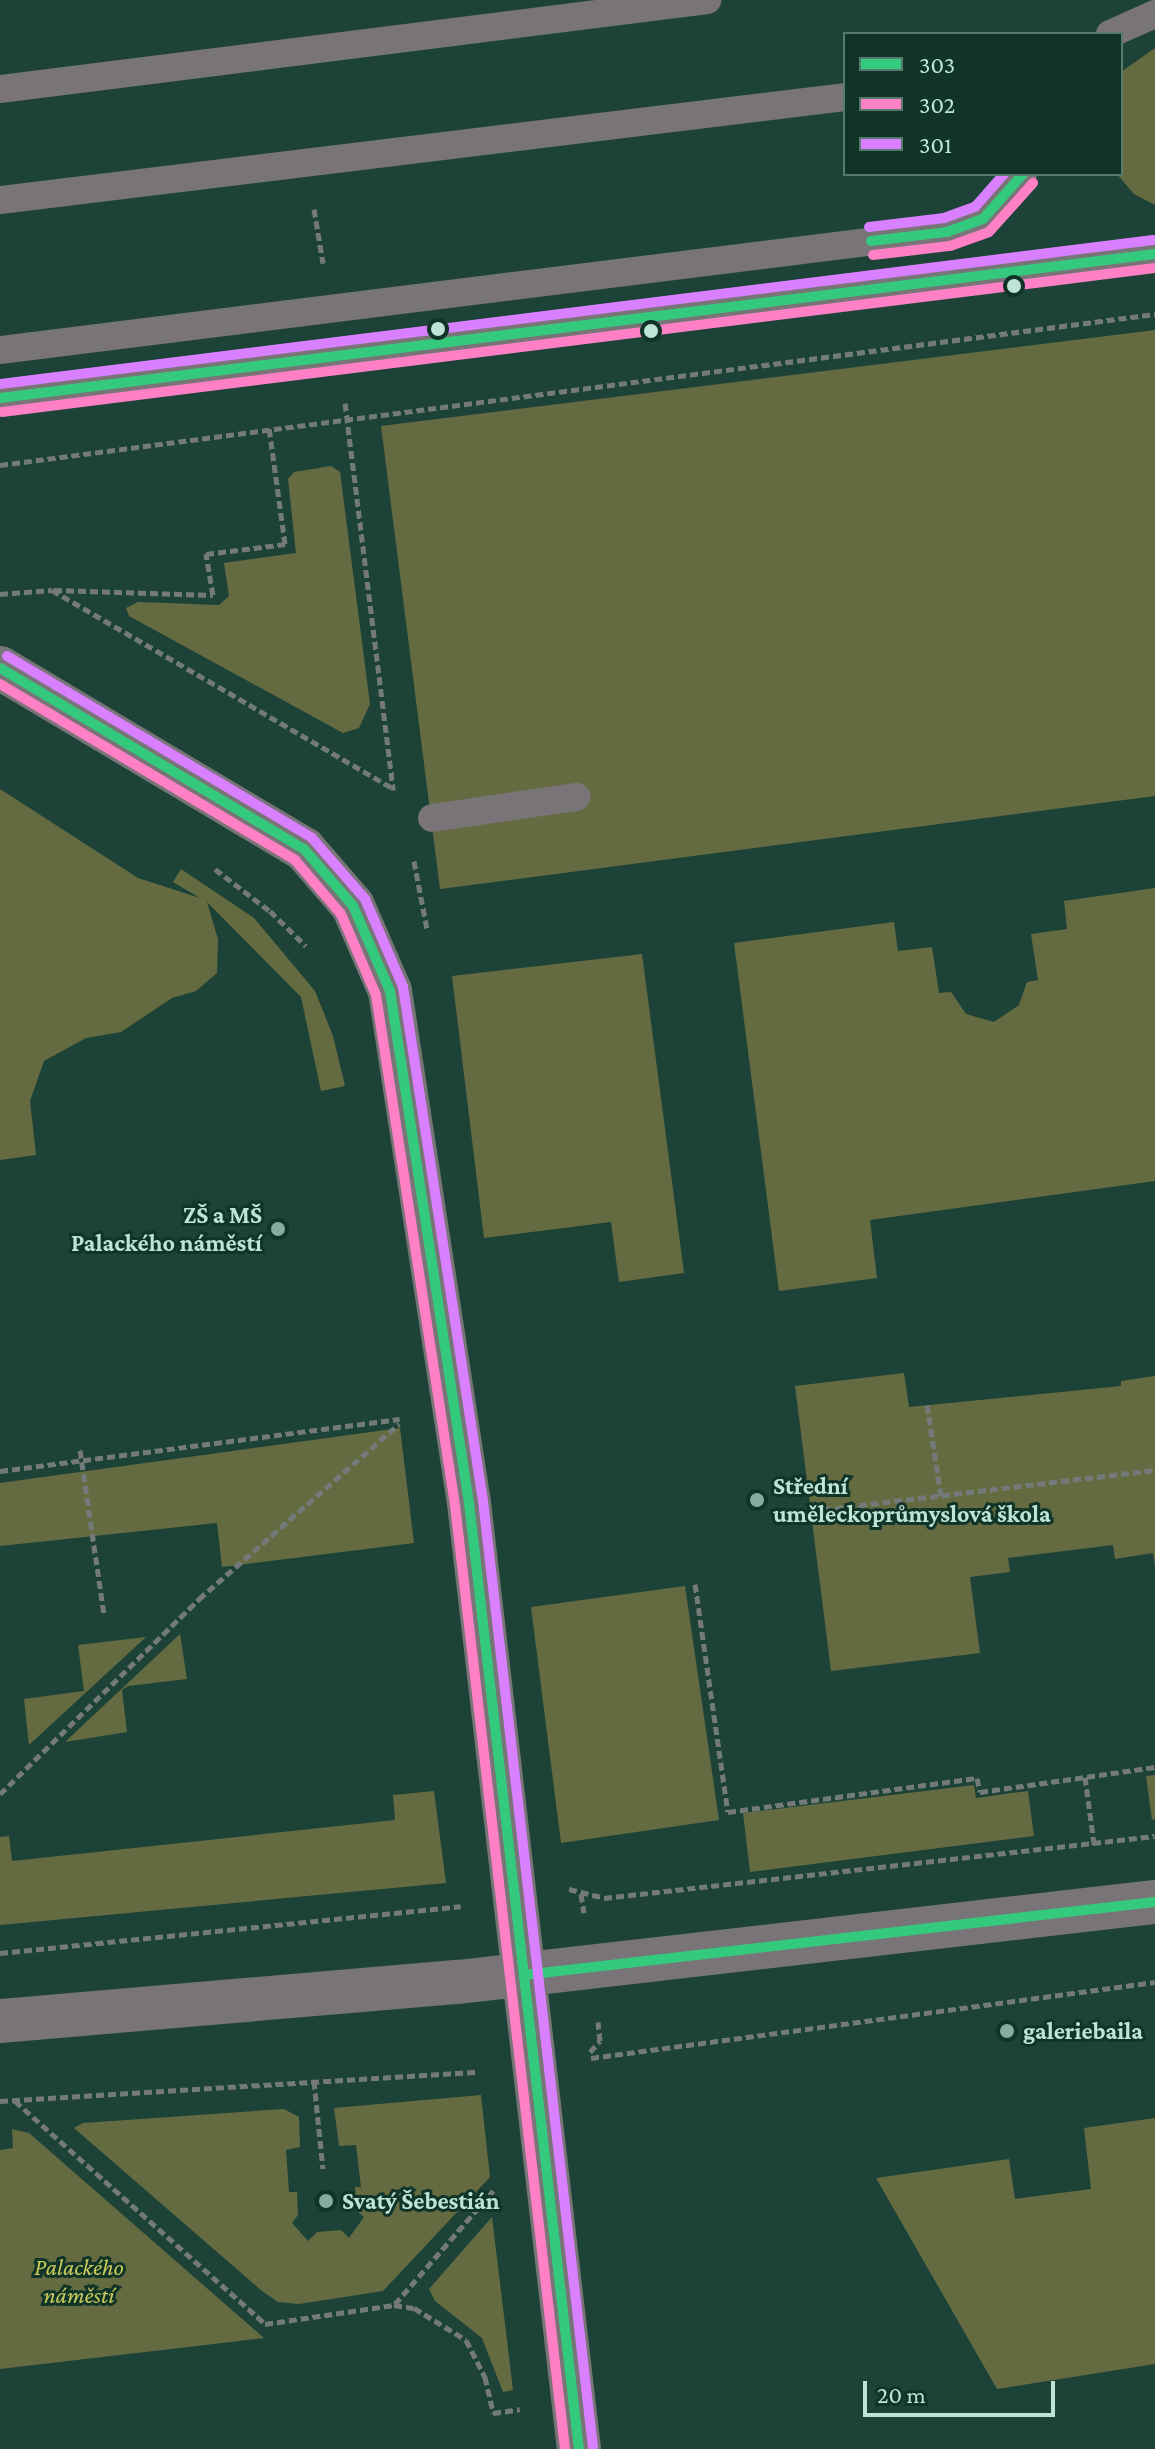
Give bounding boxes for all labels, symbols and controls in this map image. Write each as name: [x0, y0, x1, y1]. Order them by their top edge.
legend: [843, 32, 1123, 176]
text: 303: [919, 51, 955, 78]
text: 302: [919, 91, 955, 118]
text: 301: [919, 131, 952, 158]
unlabelled marker: [1006, 278, 1022, 294]
unlabelled marker: [430, 321, 446, 337]
unlabelled marker: [643, 323, 659, 339]
place label: ZŠ a MŠ Palackého náměstí: [71, 1201, 262, 1257]
marker: ZŠ a MŠ Palackého náměstí: [269, 1220, 287, 1238]
place label: Střední uměleckoprůmyslová škola: [773, 1472, 1051, 1528]
marker: Střední uměleckoprůmyslová škola: [748, 1491, 766, 1509]
place label: galeriebaila: [1023, 2017, 1143, 2045]
marker: galeriebaila: [998, 2022, 1016, 2040]
place label: Svatý Šebestián: [342, 2187, 499, 2215]
marker: Svatý Šebestián: [317, 2192, 335, 2210]
park label: Palackého náměstí: [34, 2253, 124, 2309]
scale bar: [867, 2365, 1059, 2415]
text: 20 m: [877, 2381, 926, 2408]

